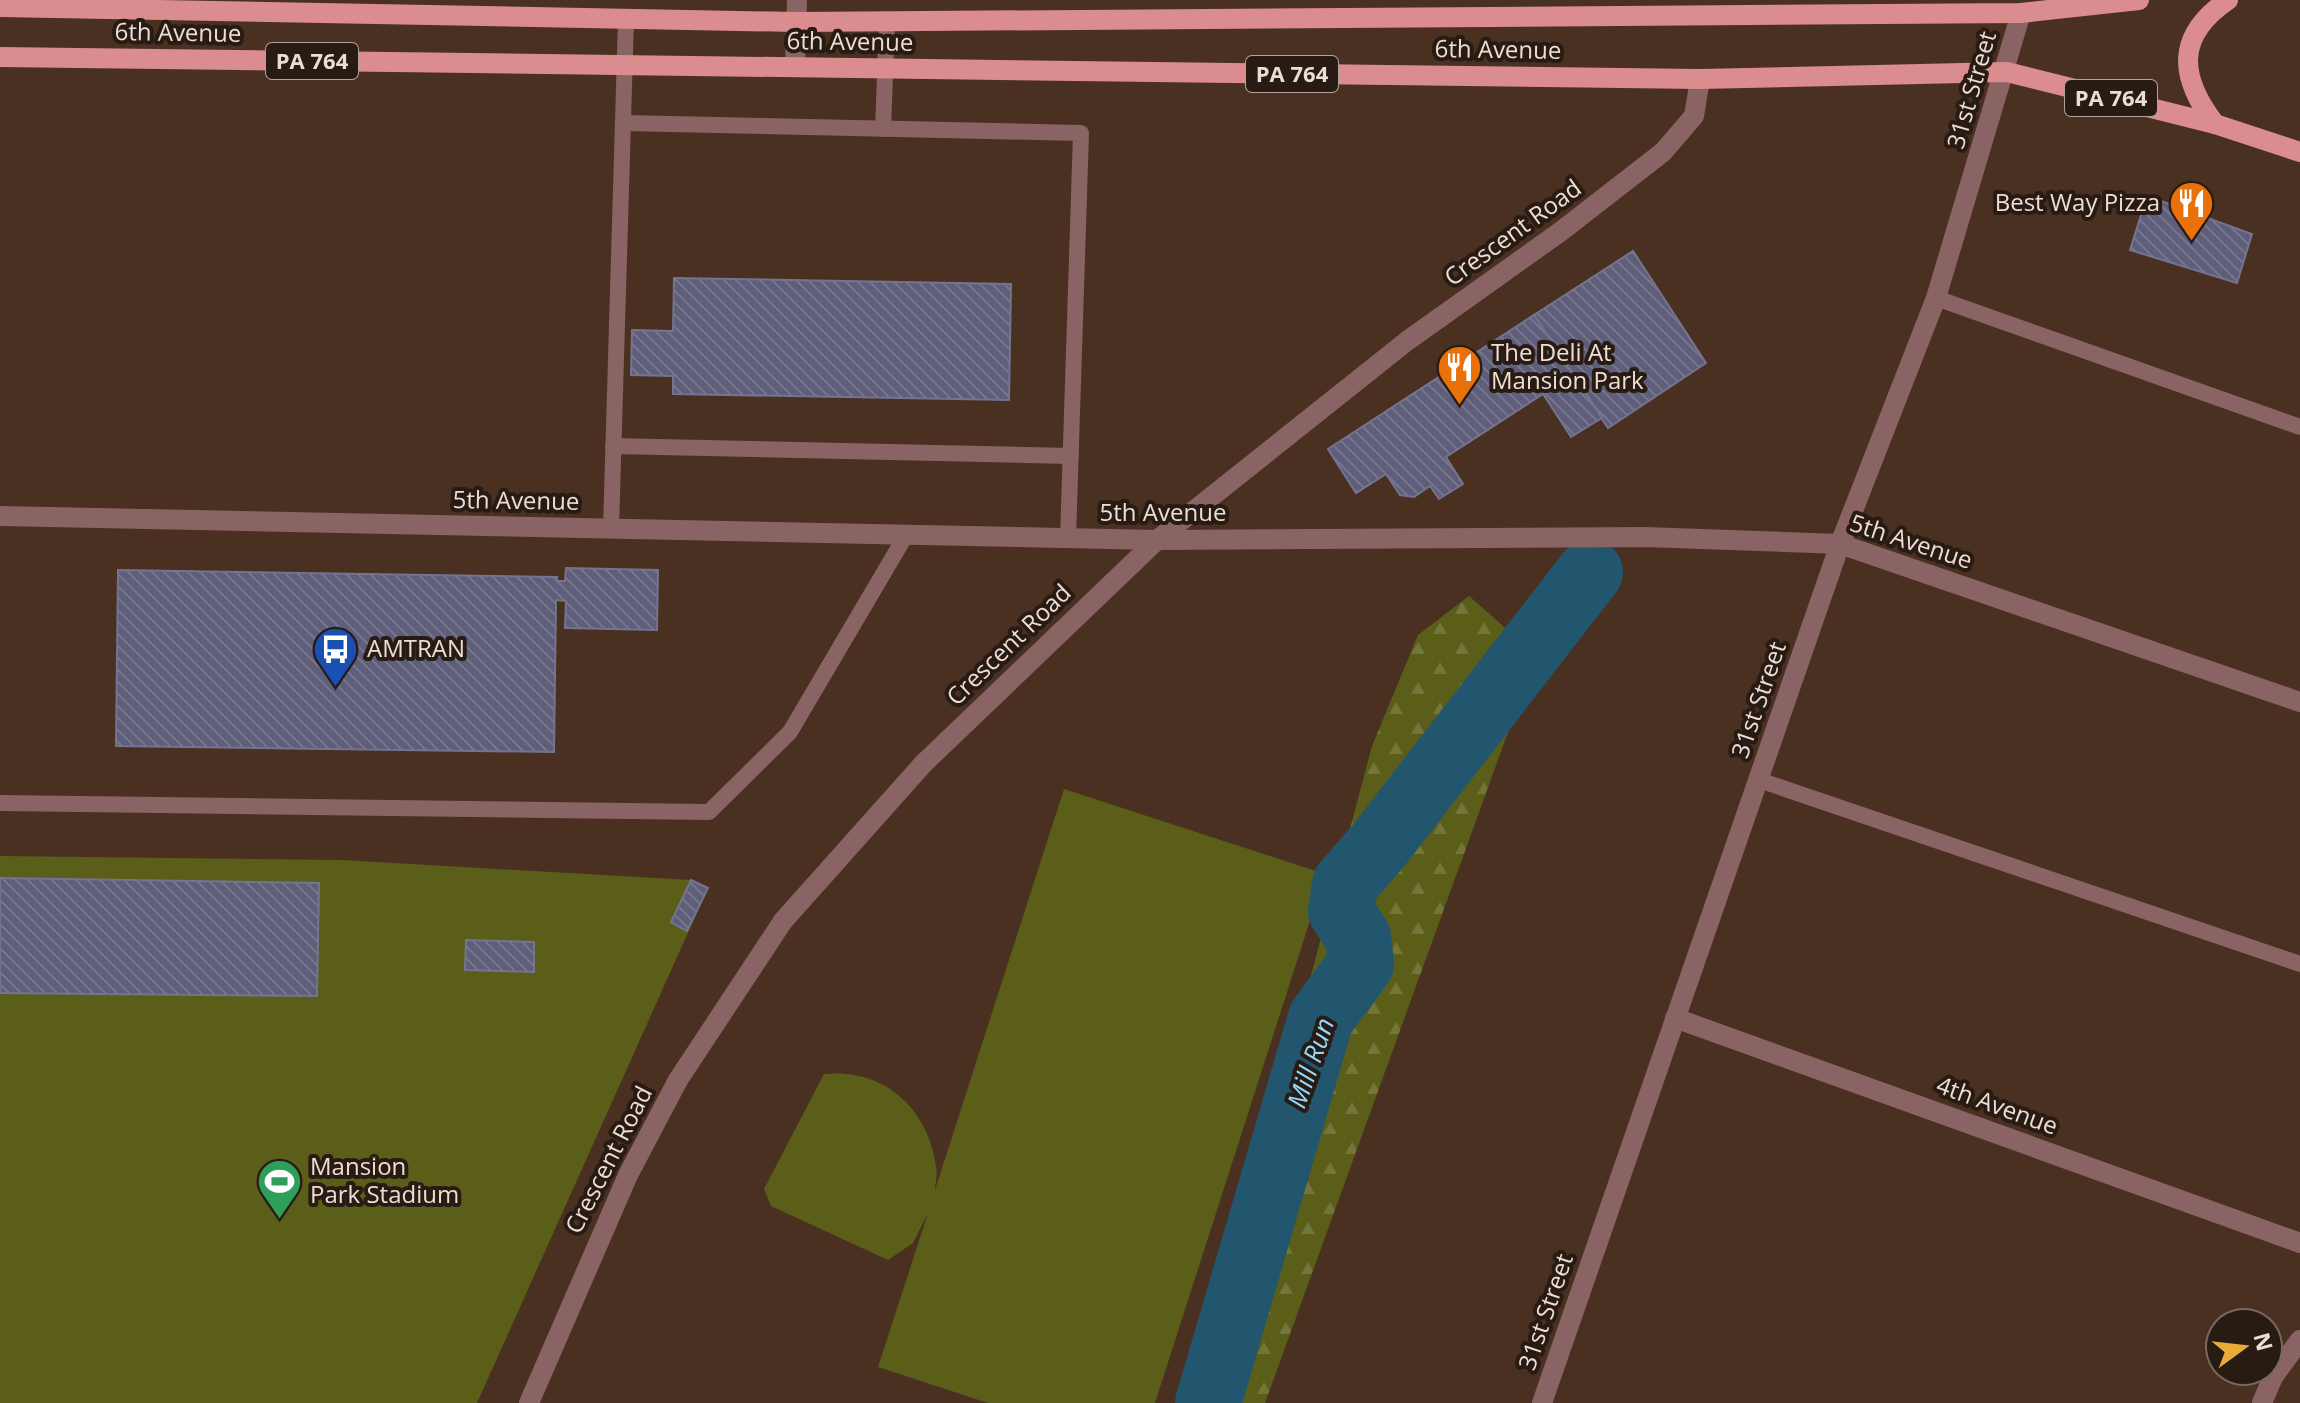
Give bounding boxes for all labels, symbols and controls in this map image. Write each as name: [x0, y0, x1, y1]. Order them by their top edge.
street label: 6th Avenue: [114, 14, 242, 49]
street label: 6th Avenue: [786, 23, 914, 58]
street label: 31st Street: [1938, 27, 2003, 152]
street label: 6th Avenue: [1434, 31, 1562, 66]
road number: PA 764: [266, 43, 358, 79]
road number: PA 764: [1246, 56, 1338, 92]
road number: PA 764: [2065, 80, 2157, 116]
street label: Crescent Road: [1437, 171, 1587, 293]
restaurant icon: Best Way Pizza: [2167, 179, 2215, 242]
place label: Best Way Pizza: [1995, 185, 2160, 218]
place label: The Deli At Mansion Park: [1491, 335, 1644, 396]
restaurant icon: The Deli At Mansion Park: [1436, 343, 1484, 406]
street label: 5th Avenue: [452, 482, 580, 517]
street label: 5th Avenue: [1100, 495, 1226, 528]
street label: 5th Avenue: [1846, 505, 1977, 576]
street label: Crescent Road: [938, 576, 1078, 712]
bus stop icon: AMTRAN: [312, 625, 360, 688]
place label: AMTRAN: [367, 631, 465, 664]
street label: 31st Street: [1722, 637, 1793, 762]
water label: Mill Run: [1278, 1013, 1342, 1113]
street label: 4th Avenue: [1932, 1067, 2063, 1142]
street label: Crescent Road: [556, 1080, 659, 1239]
place label: Mansion Park Stadium: [310, 1149, 459, 1210]
sports icon: Mansion Park Stadium: [255, 1157, 303, 1220]
street label: 31st Street: [1509, 1249, 1580, 1374]
north arrow: [2204, 1307, 2284, 1387]
text: N: [2247, 1329, 2281, 1354]

